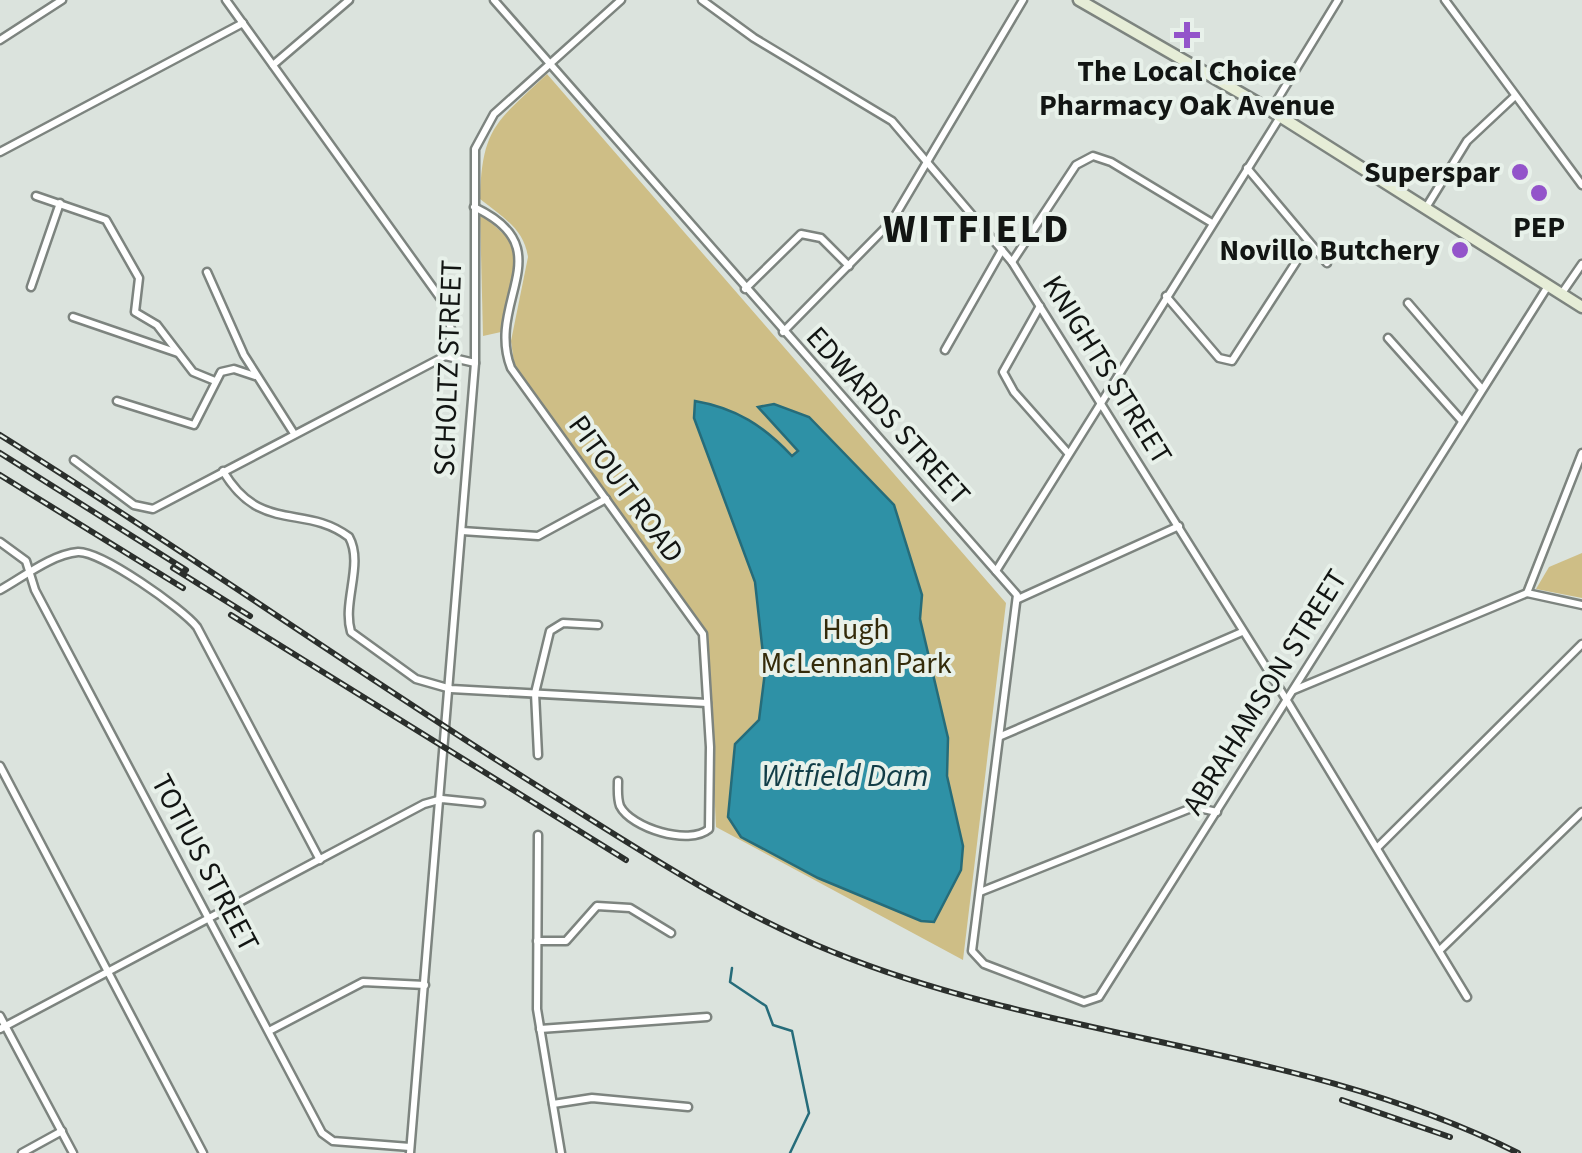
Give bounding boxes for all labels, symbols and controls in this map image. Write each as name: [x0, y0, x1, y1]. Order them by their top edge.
marker: The Local Choice Pharmacy Oak Avenue: [1174, 22, 1200, 48]
place label: The Local Choice Pharmacy Oak Avenue: [1039, 50, 1335, 127]
place label: Superspar: [1364, 151, 1500, 194]
marker: Superspar: [1509, 161, 1531, 183]
marker: PEP: [1528, 182, 1550, 204]
district label: WITFIELD: [883, 201, 1071, 258]
place label: PEP: [1513, 206, 1565, 249]
place label: Novillo Butchery: [1219, 229, 1440, 272]
marker: Novillo Butchery: [1449, 239, 1471, 261]
street label: SCHOLTZ STREET: [423, 259, 473, 477]
street label: KNIGHTS STREET: [1032, 267, 1182, 473]
street label: EDWARDS STREET: [796, 317, 980, 515]
street label: PITOUT ROAD: [558, 406, 694, 572]
street label: ABRAHAMSON STREET: [1172, 561, 1358, 823]
park label: Hugh McLennan Park: [760, 608, 952, 685]
water label: Witfield Dam: [761, 753, 929, 799]
street label: TOTIUS STREET: [140, 766, 270, 960]

